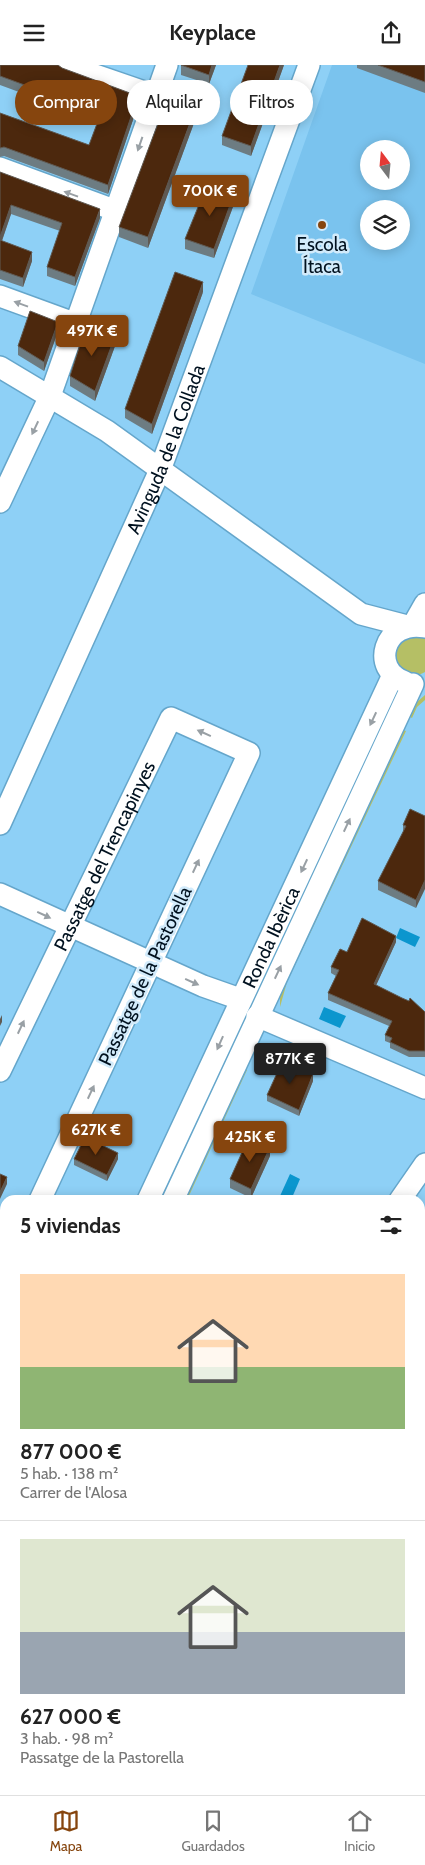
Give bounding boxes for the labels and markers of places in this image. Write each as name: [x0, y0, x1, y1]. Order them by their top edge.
pin: 700K €: [169, 175, 251, 217]
marker: Escola Ítaca: [316, 219, 328, 231]
place label: Escola Ítaca: [297, 233, 347, 278]
pin: 497K €: [51, 315, 133, 357]
pin: 877K €: [249, 1043, 331, 1085]
pin: 627K €: [55, 1113, 137, 1156]
pin: 425K €: [209, 1121, 291, 1163]

